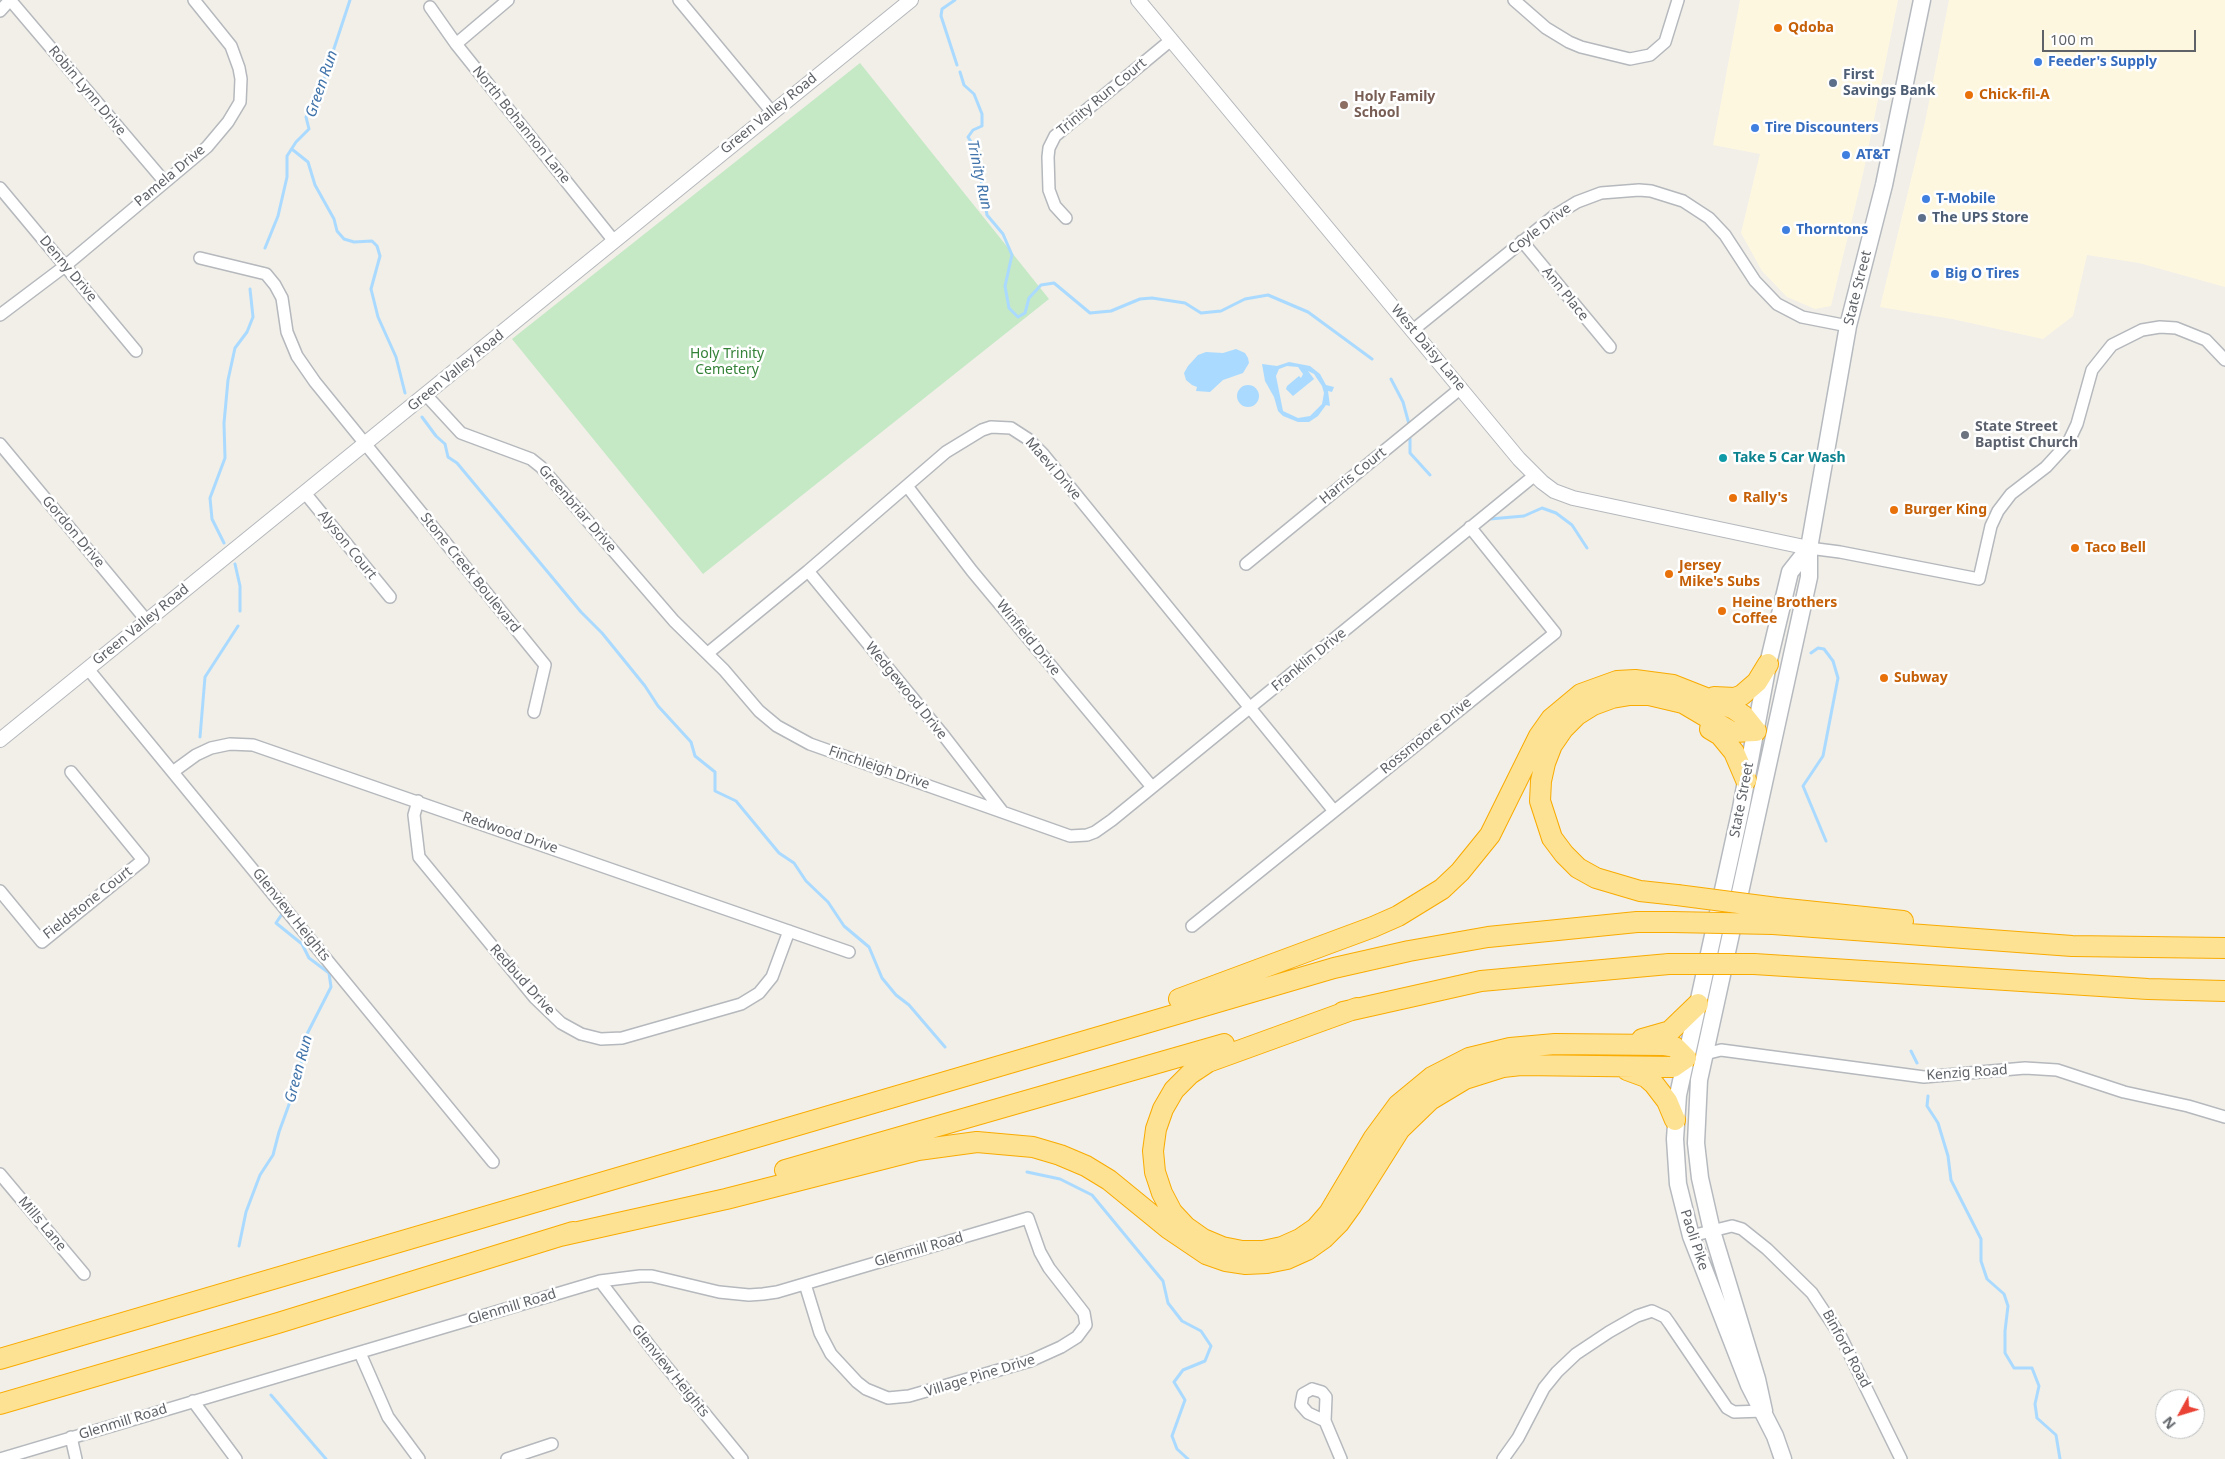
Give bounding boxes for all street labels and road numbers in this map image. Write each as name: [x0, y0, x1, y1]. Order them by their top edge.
street label: Robin Lynn Drive: [45, 43, 129, 139]
street label: Trinity Run Court: [1054, 55, 1150, 139]
street label: North Bohannon Lane: [468, 63, 574, 187]
street label: Green Valley Road: [717, 70, 821, 158]
street label: Pamela Drive: [131, 142, 209, 210]
street label: Coyle Drive: [1505, 200, 1575, 258]
street label: Denny Drive: [36, 233, 100, 305]
street label: State Street: [1841, 249, 1875, 327]
street label: Ann Place: [1538, 264, 1592, 324]
street label: West Daisy Lane: [1387, 302, 1469, 394]
street label: Green Valley Road: [404, 327, 508, 415]
street label: Maevi Drive: [1021, 434, 1085, 504]
street label: Harris Court: [1316, 444, 1390, 508]
street label: Greenbriar Drive: [535, 462, 619, 556]
street label: Gordon Drive: [38, 493, 108, 571]
street label: Alyson Court: [314, 507, 380, 583]
street label: Stone Creek Boulevard: [417, 510, 523, 636]
street label: Green Valley Road: [89, 581, 193, 669]
street label: Winfield Drive: [992, 597, 1064, 679]
street label: Franklin Drive: [1268, 625, 1350, 695]
street label: Wedgewood Drive: [862, 639, 950, 743]
street label: Rossmoore Drive: [1377, 694, 1475, 778]
street label: Finchleigh Drive: [826, 743, 932, 793]
street label: State Street: [1726, 761, 1758, 839]
street label: Redwood Drive: [460, 809, 560, 857]
street label: Fieldstone Court: [40, 863, 136, 943]
street label: Glenview Heights: [249, 865, 333, 965]
street label: Redbud Drive: [486, 941, 558, 1019]
street label: Kenzig Road: [1926, 1062, 2008, 1084]
street label: Mills Lane: [14, 1193, 70, 1255]
street label: Paoli Pike: [1676, 1207, 1712, 1273]
street label: Glenmill Road: [873, 1229, 965, 1271]
street label: Glenmill Road: [466, 1286, 558, 1328]
street label: Binford Road: [1818, 1307, 1874, 1391]
street label: Glenview Heights: [628, 1321, 712, 1421]
street label: Village Pine Drive: [923, 1351, 1037, 1401]
street label: Glenmill Road: [77, 1401, 169, 1443]

